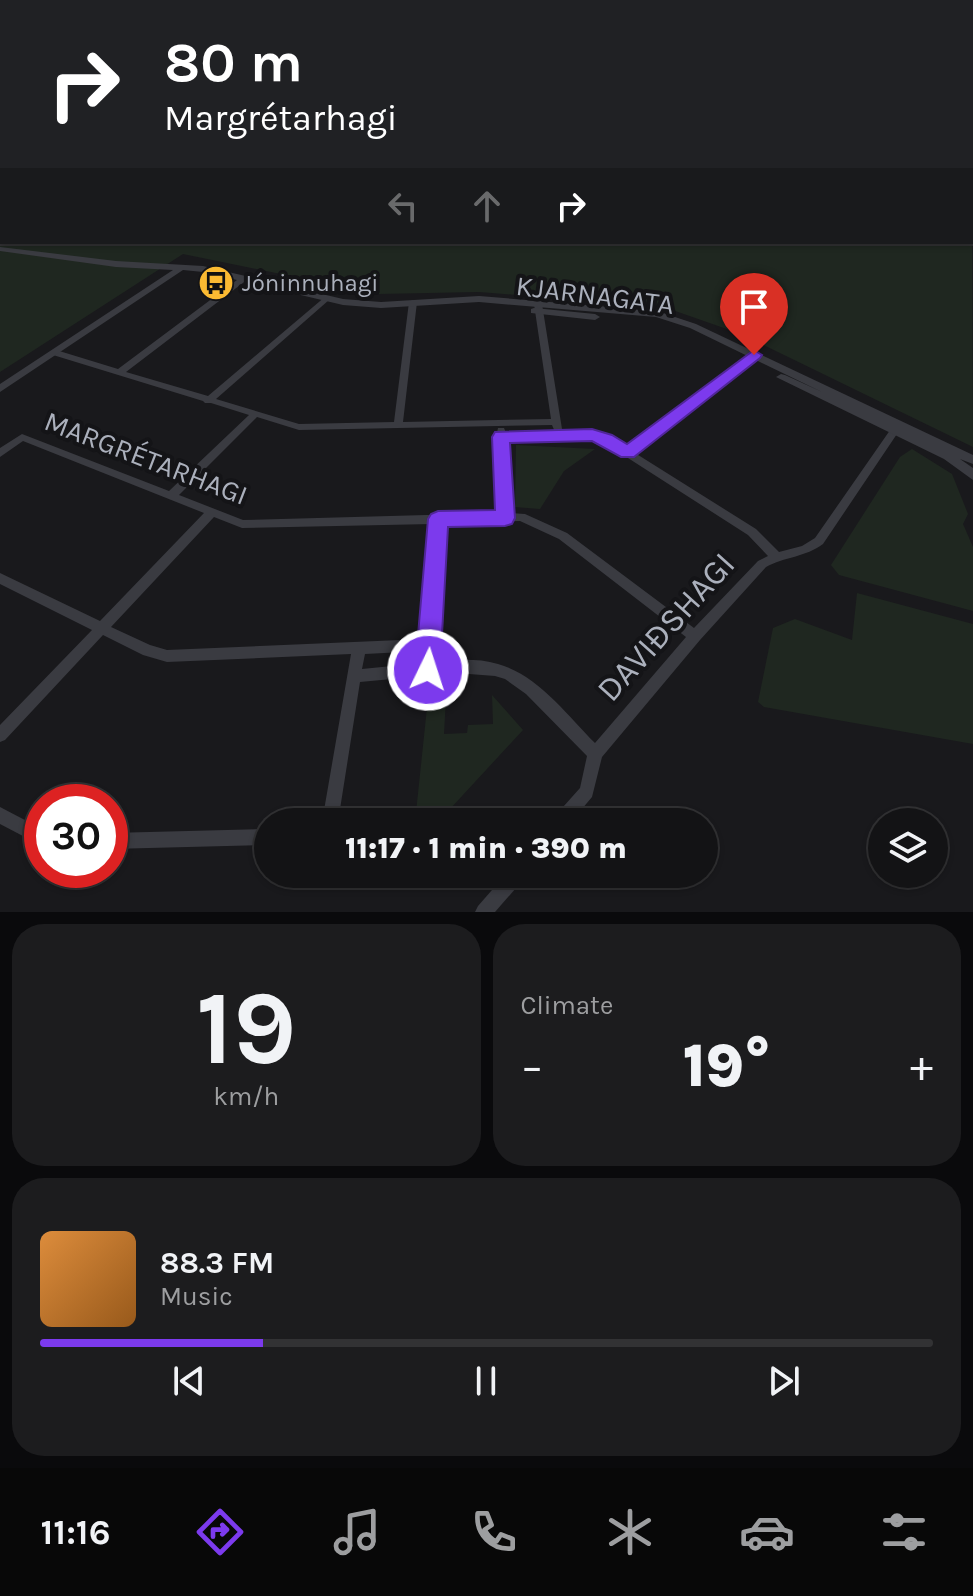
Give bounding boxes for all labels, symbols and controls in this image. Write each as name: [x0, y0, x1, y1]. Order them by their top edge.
text: 80 m: [164, 30, 303, 95]
icon: right: [32, 32, 136, 136]
text: Margrétarhagi: [164, 97, 398, 139]
icon: left: [381, 184, 425, 228]
icon: ahead: [465, 184, 509, 228]
icon: right: [549, 184, 593, 228]
bus stop icon: Jóninnuhagi: [197, 264, 235, 302]
place label: Jóninnuhagi: [242, 269, 378, 297]
street label: KJARNAGATA: [514, 269, 676, 321]
pin: [720, 273, 788, 355]
icon: arrive: [732, 285, 776, 329]
street label: MARGRÉTARHAGI: [40, 403, 252, 512]
street label: DAVIÐSHAGI: [589, 544, 743, 710]
position arrow: [386, 628, 470, 712]
speed limit sign: 30: [24, 784, 128, 888]
map controls: [868, 808, 948, 888]
button: layers: [868, 808, 948, 888]
text: 11:17 · 1 min · 390 m: [345, 830, 627, 866]
text: 19: [196, 968, 297, 1089]
text: Climate: [521, 990, 613, 1021]
text: 19°: [683, 1031, 771, 1101]
text: −: [521, 1041, 544, 1092]
text: +: [910, 1041, 933, 1092]
text: km/h: [213, 1081, 279, 1112]
text: 88.3 FM: [160, 1245, 274, 1281]
text: Music: [160, 1281, 233, 1312]
icon: previous: [167, 1359, 211, 1403]
icon: pause: [464, 1359, 508, 1403]
icon: next: [762, 1359, 806, 1403]
icon: directions: [192, 1504, 248, 1560]
icon: music: [329, 1504, 385, 1560]
icon: phone: [466, 1504, 522, 1560]
icon: climate: [602, 1504, 658, 1560]
icon: car: [739, 1504, 795, 1560]
icon: filters: [876, 1504, 932, 1560]
text: 11:16: [40, 1511, 111, 1553]

